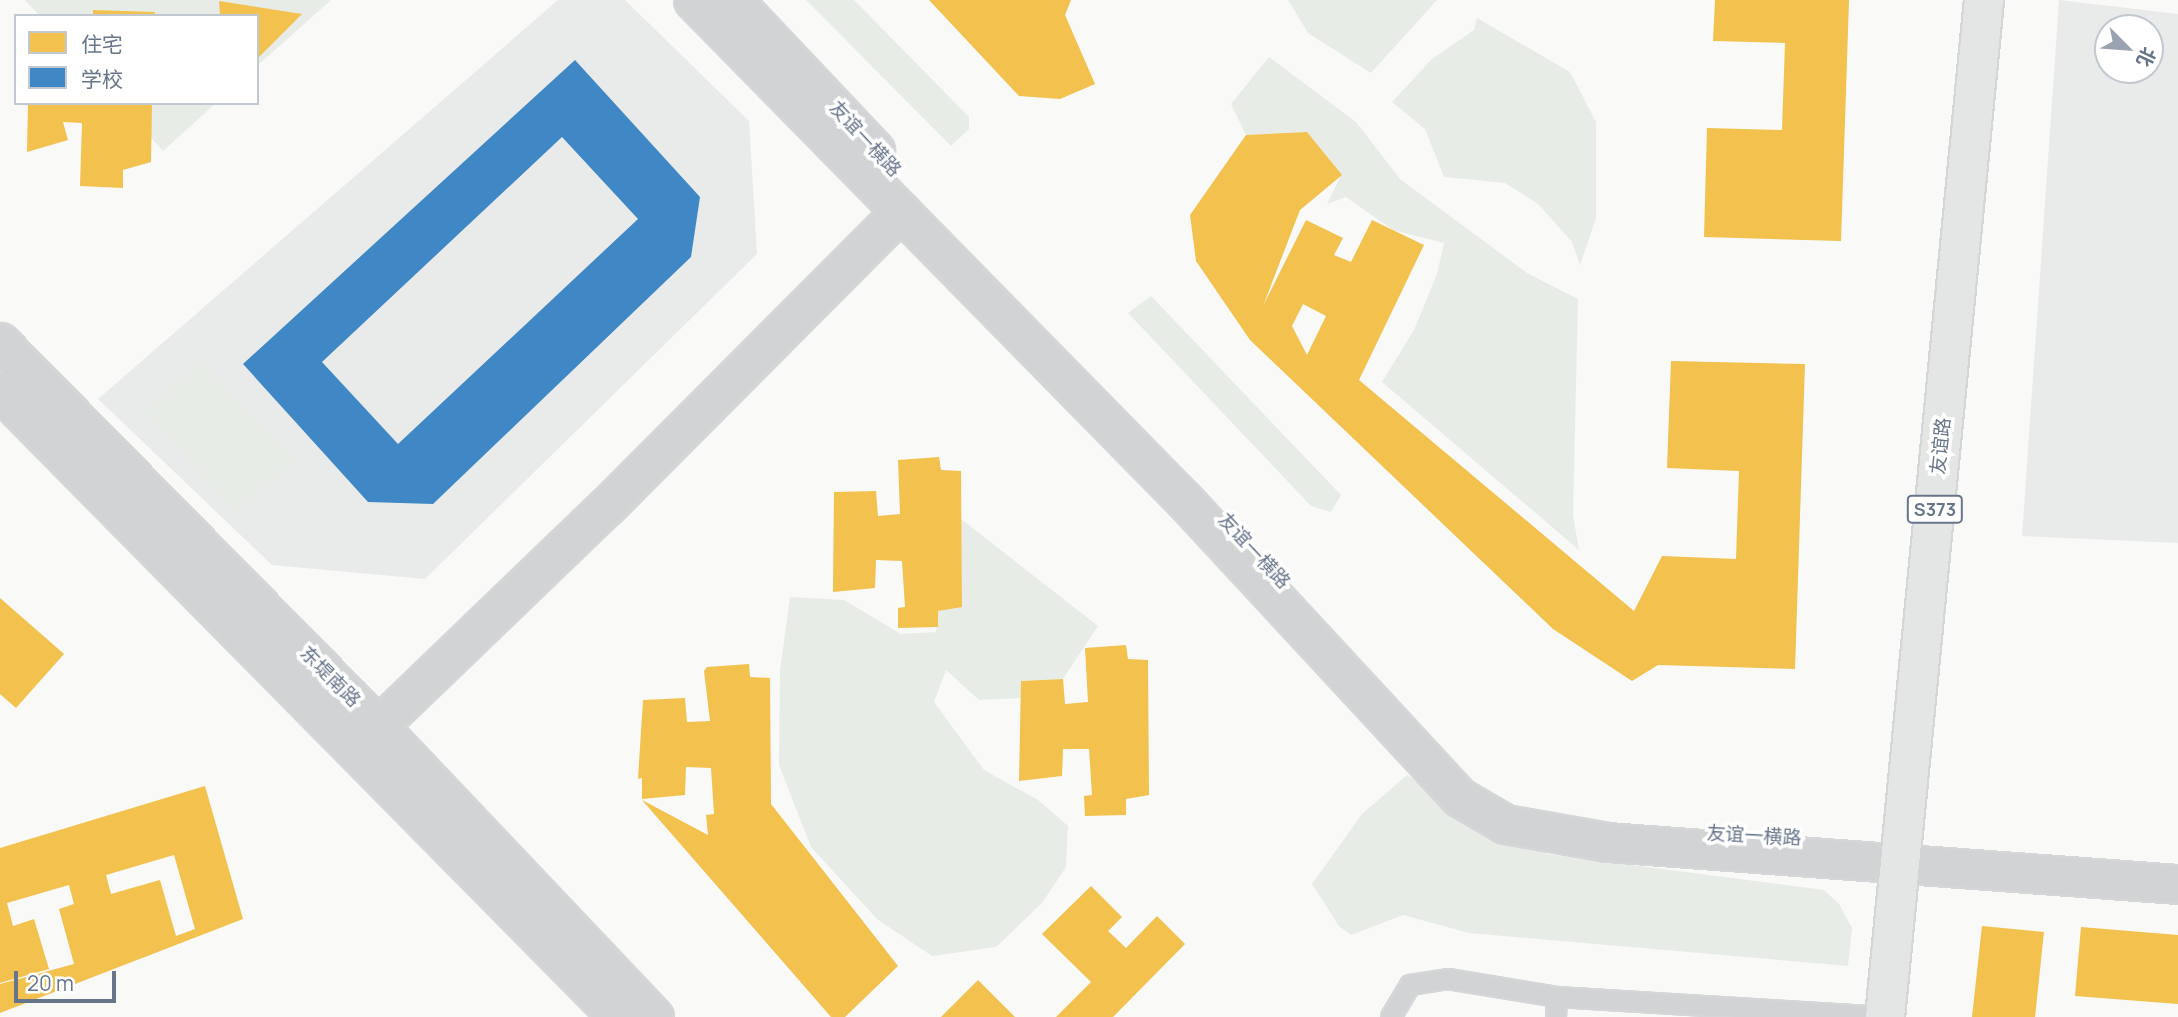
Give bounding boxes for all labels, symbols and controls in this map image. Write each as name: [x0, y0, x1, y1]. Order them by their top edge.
legend: [14, 14, 259, 105]
north arrow: [2094, 14, 2164, 84]
text: 住宅: [81, 30, 123, 58]
text: 北: [2130, 43, 2162, 71]
text: 学校: [81, 65, 123, 93]
street label: 友谊一横路: [824, 96, 906, 182]
street label: 友谊路: [1927, 416, 1955, 476]
road number: S373: [1905, 494, 1965, 524]
street label: 友谊一横路: [1213, 508, 1295, 594]
street label: 东堤南路: [295, 642, 365, 712]
street label: 友谊一横路: [1706, 822, 1802, 850]
scale bar: [18, 958, 119, 1002]
text: 20 m: [27, 969, 74, 997]

